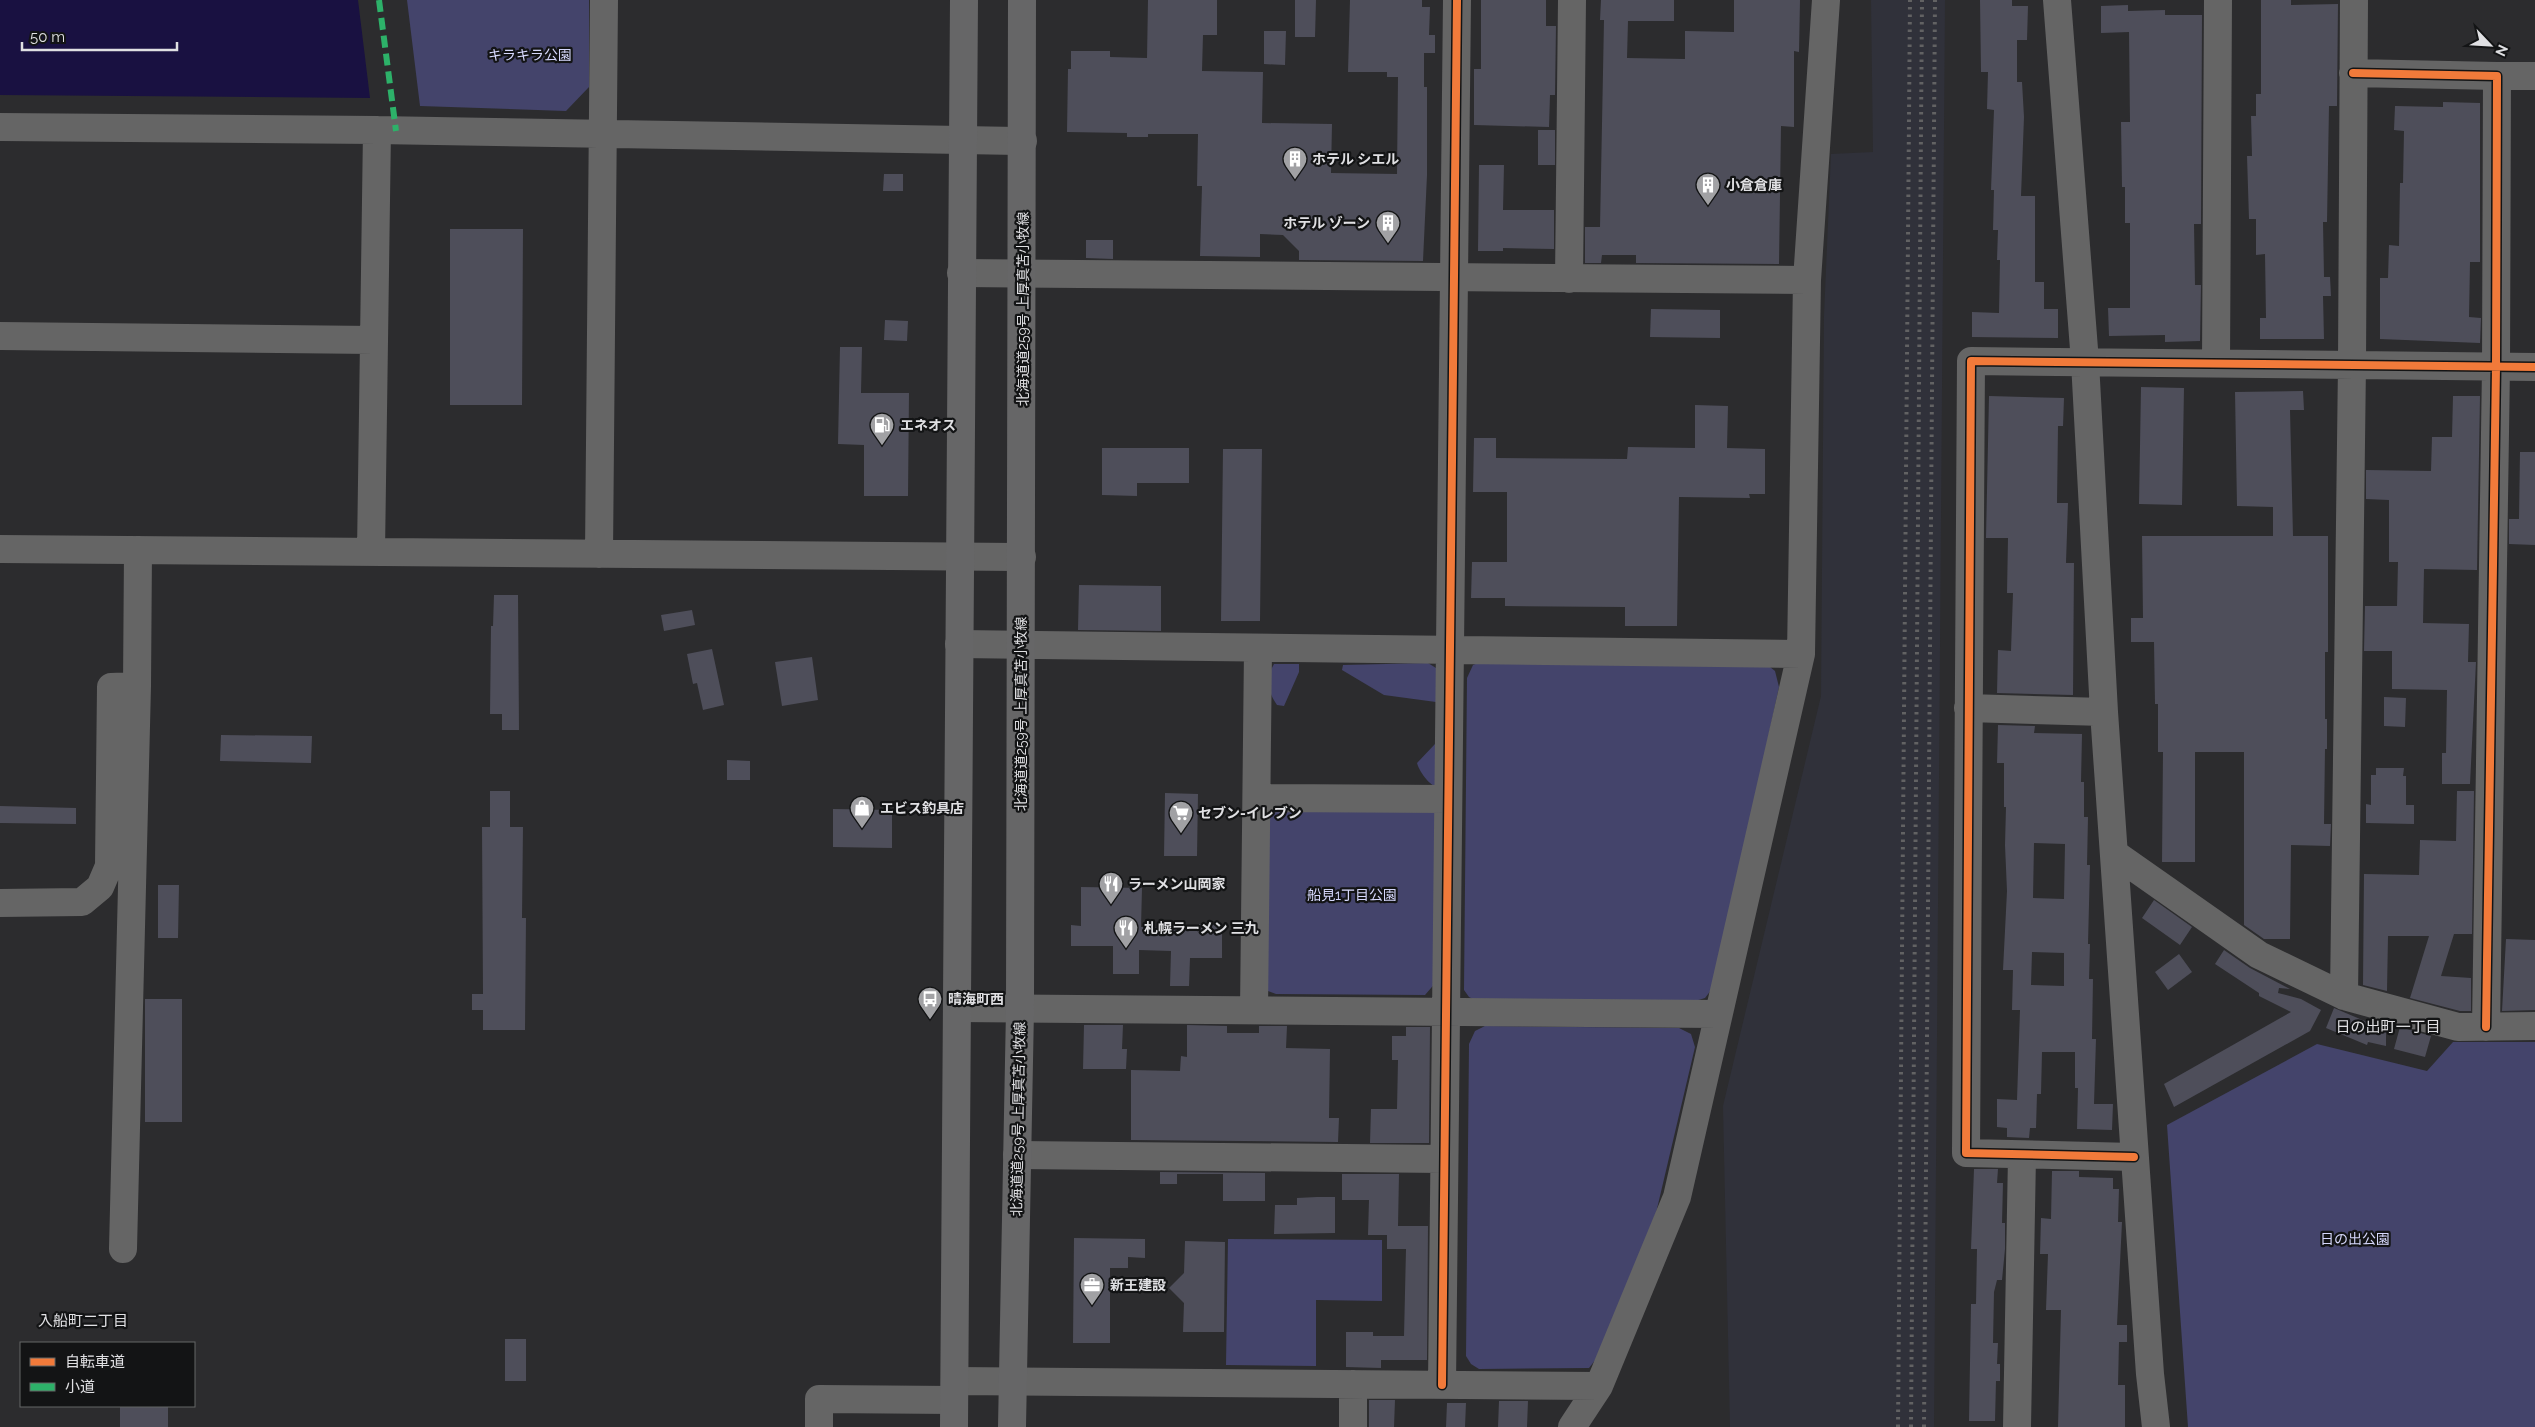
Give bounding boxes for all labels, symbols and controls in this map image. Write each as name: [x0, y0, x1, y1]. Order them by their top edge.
scale bar: [22, 20, 178, 52]
north arrow: [2465, 20, 2515, 70]
text: 50 m: [30, 28, 65, 46]
text: N: [2492, 42, 2511, 59]
park label: キラキラ公園: [488, 47, 572, 63]
building icon: ホテル シエル: [1282, 146, 1308, 180]
place label: ホテル シエル: [1312, 151, 1399, 167]
building icon: 小倉倉庫: [1695, 172, 1721, 206]
place label: 小倉倉庫: [1726, 177, 1782, 193]
building icon: ホテル ゾーン: [1375, 210, 1401, 244]
street label: 北海道道259号 上厚真苫小牧線: [1015, 212, 1031, 406]
place label: ホテル ゾーン: [1283, 215, 1370, 231]
fuel station icon: エネオス: [869, 412, 895, 446]
place label: エネオス: [900, 417, 956, 433]
street label: 北海道道259号 上厚真苫小牧線: [1013, 617, 1029, 811]
shop icon: エビス釣具店: [849, 795, 875, 829]
place label: エビス釣具店: [880, 800, 964, 816]
supermarket icon: セブン-イレブン: [1168, 800, 1194, 834]
place label: セブン-イレブン: [1198, 805, 1302, 821]
restaurant icon: ラーメン山岡家: [1098, 871, 1124, 905]
place label: ラーメン山岡家: [1128, 876, 1225, 892]
park label: 船見1丁目公園: [1307, 887, 1397, 903]
restaurant icon: 札幌ラーメン 三九: [1113, 915, 1139, 949]
place label: 札幌ラーメン 三九: [1144, 920, 1259, 936]
bus stop icon: 晴海町西: [917, 986, 943, 1020]
place label: 晴海町西: [948, 991, 1004, 1007]
district label: 日の出町一丁目: [2335, 1018, 2441, 1036]
street label: 北海道道259号 上厚真苫小牧線: [1008, 1022, 1028, 1216]
park label: 日の出公園: [2320, 1231, 2390, 1247]
office icon: 新王建設: [1079, 1272, 1105, 1306]
place label: 新王建設: [1110, 1277, 1166, 1293]
district label: 入船町二丁目: [38, 1312, 128, 1330]
legend: [20, 1342, 195, 1407]
text: 自転車道: [65, 1353, 125, 1371]
text: 小道: [65, 1378, 95, 1396]

